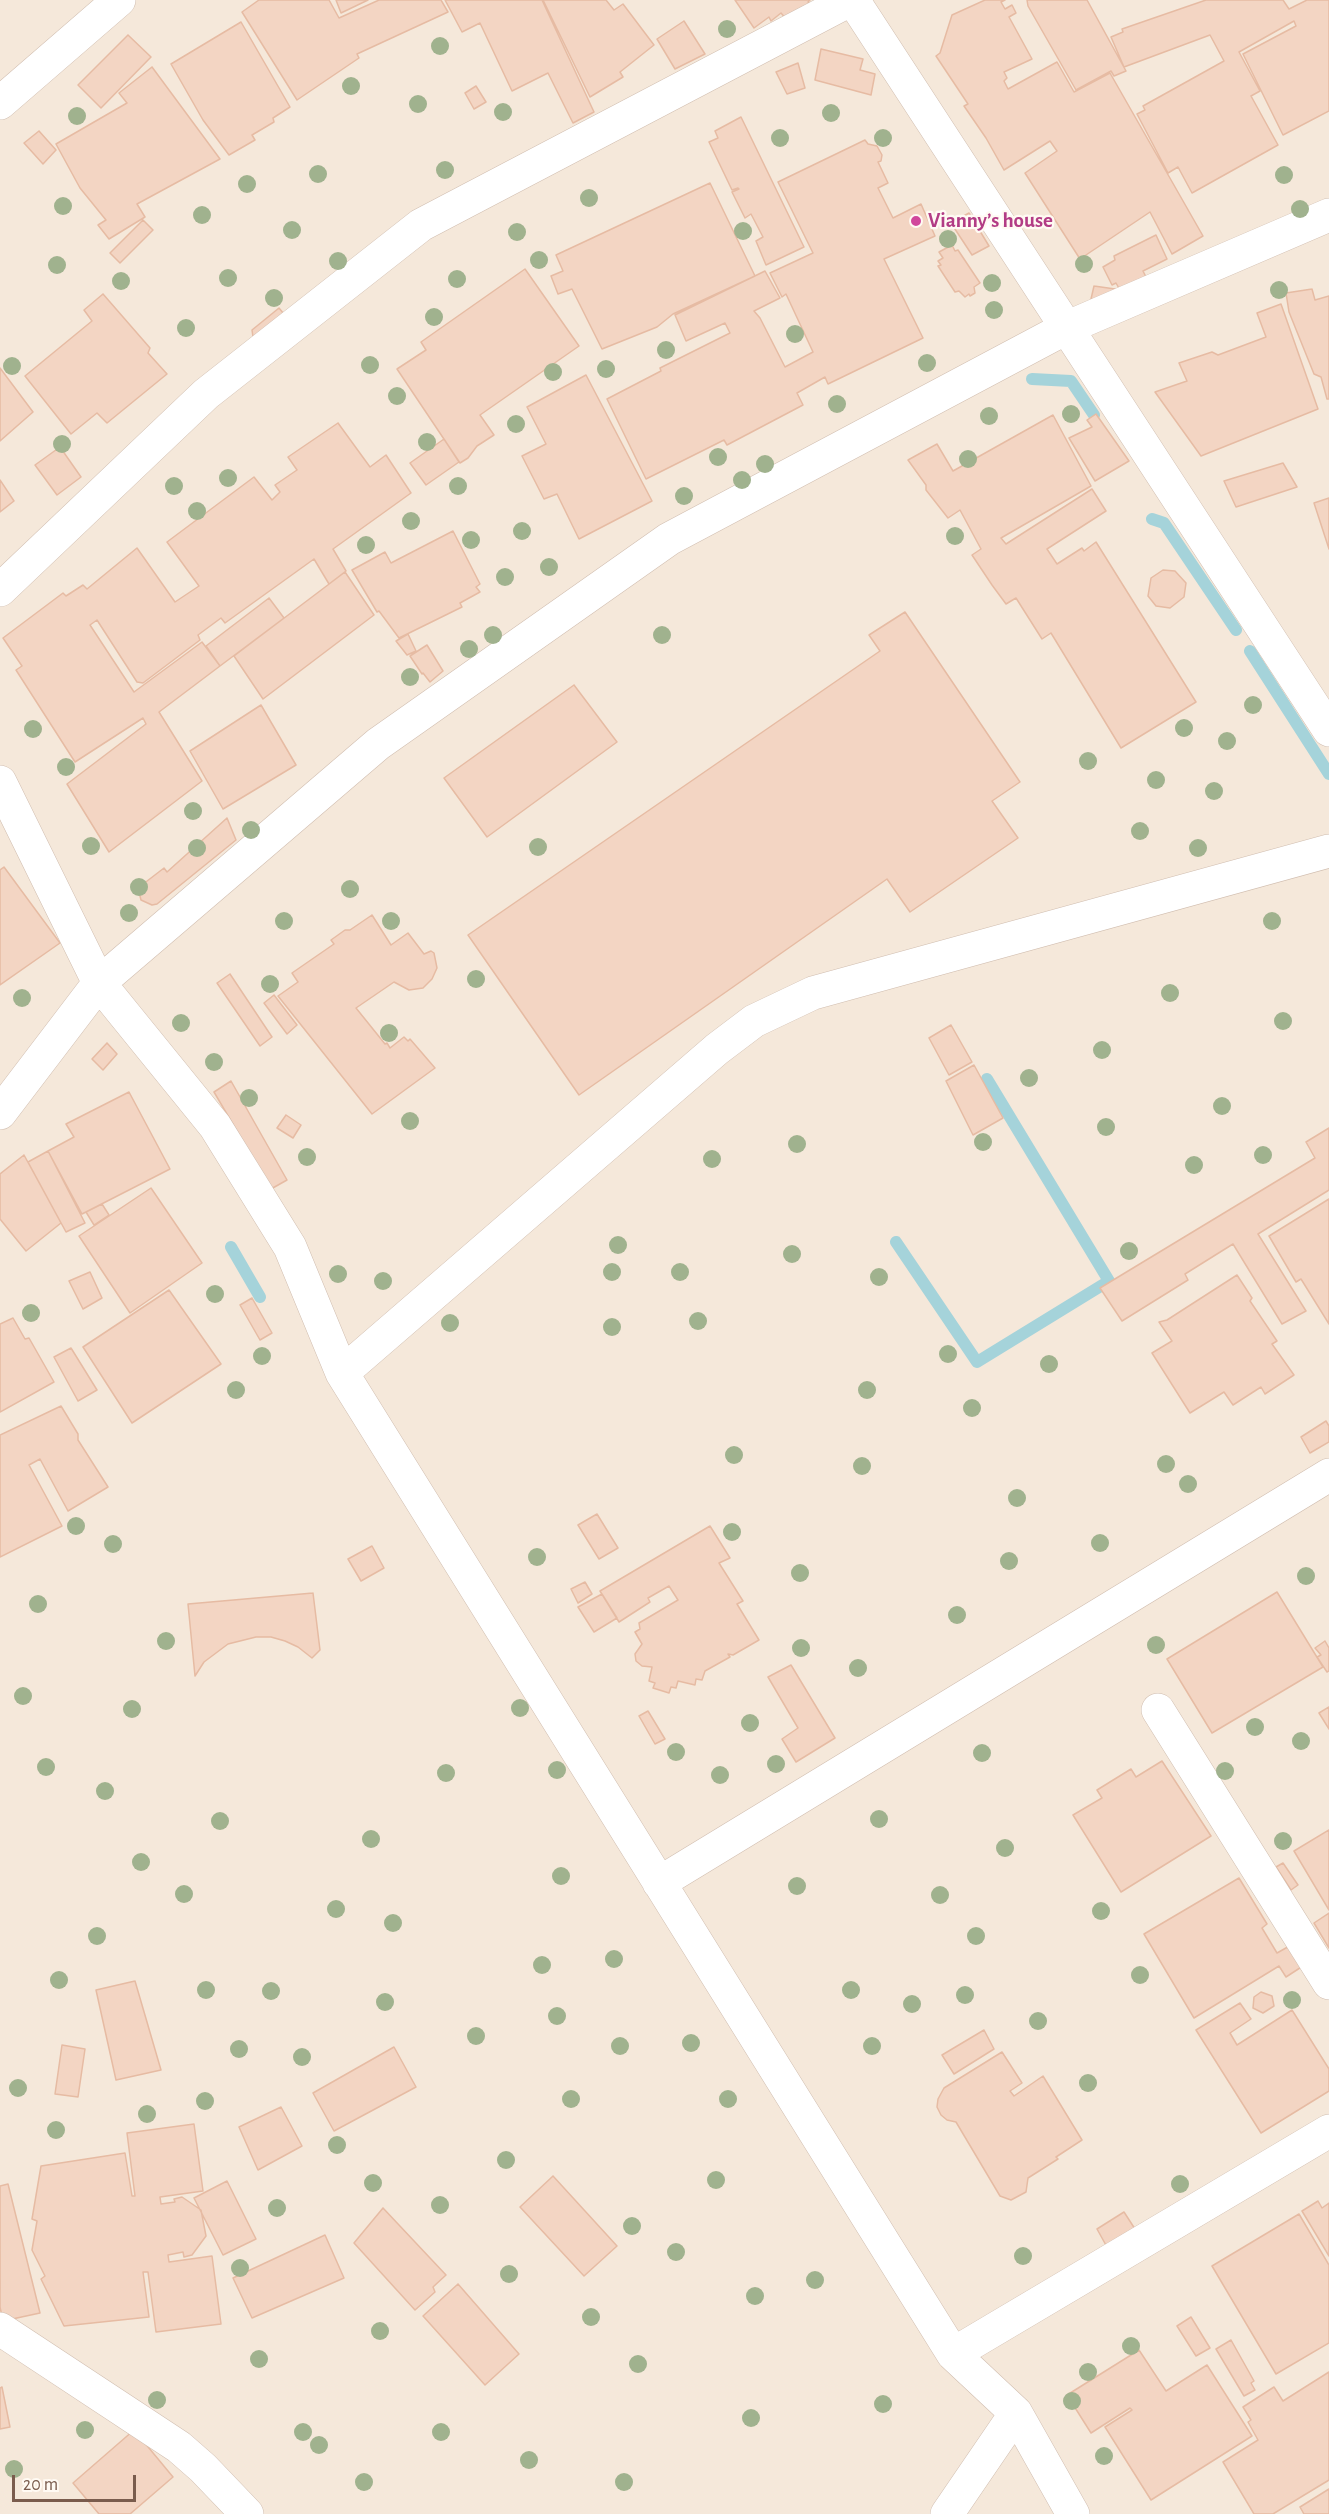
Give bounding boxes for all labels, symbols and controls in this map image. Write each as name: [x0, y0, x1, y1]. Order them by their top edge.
place label: Vianny’s house: [928, 208, 1053, 234]
marker: Vianny’s house: [909, 214, 923, 228]
scale bar: [15, 2463, 140, 2501]
text: 20 m: [23, 2476, 58, 2494]

